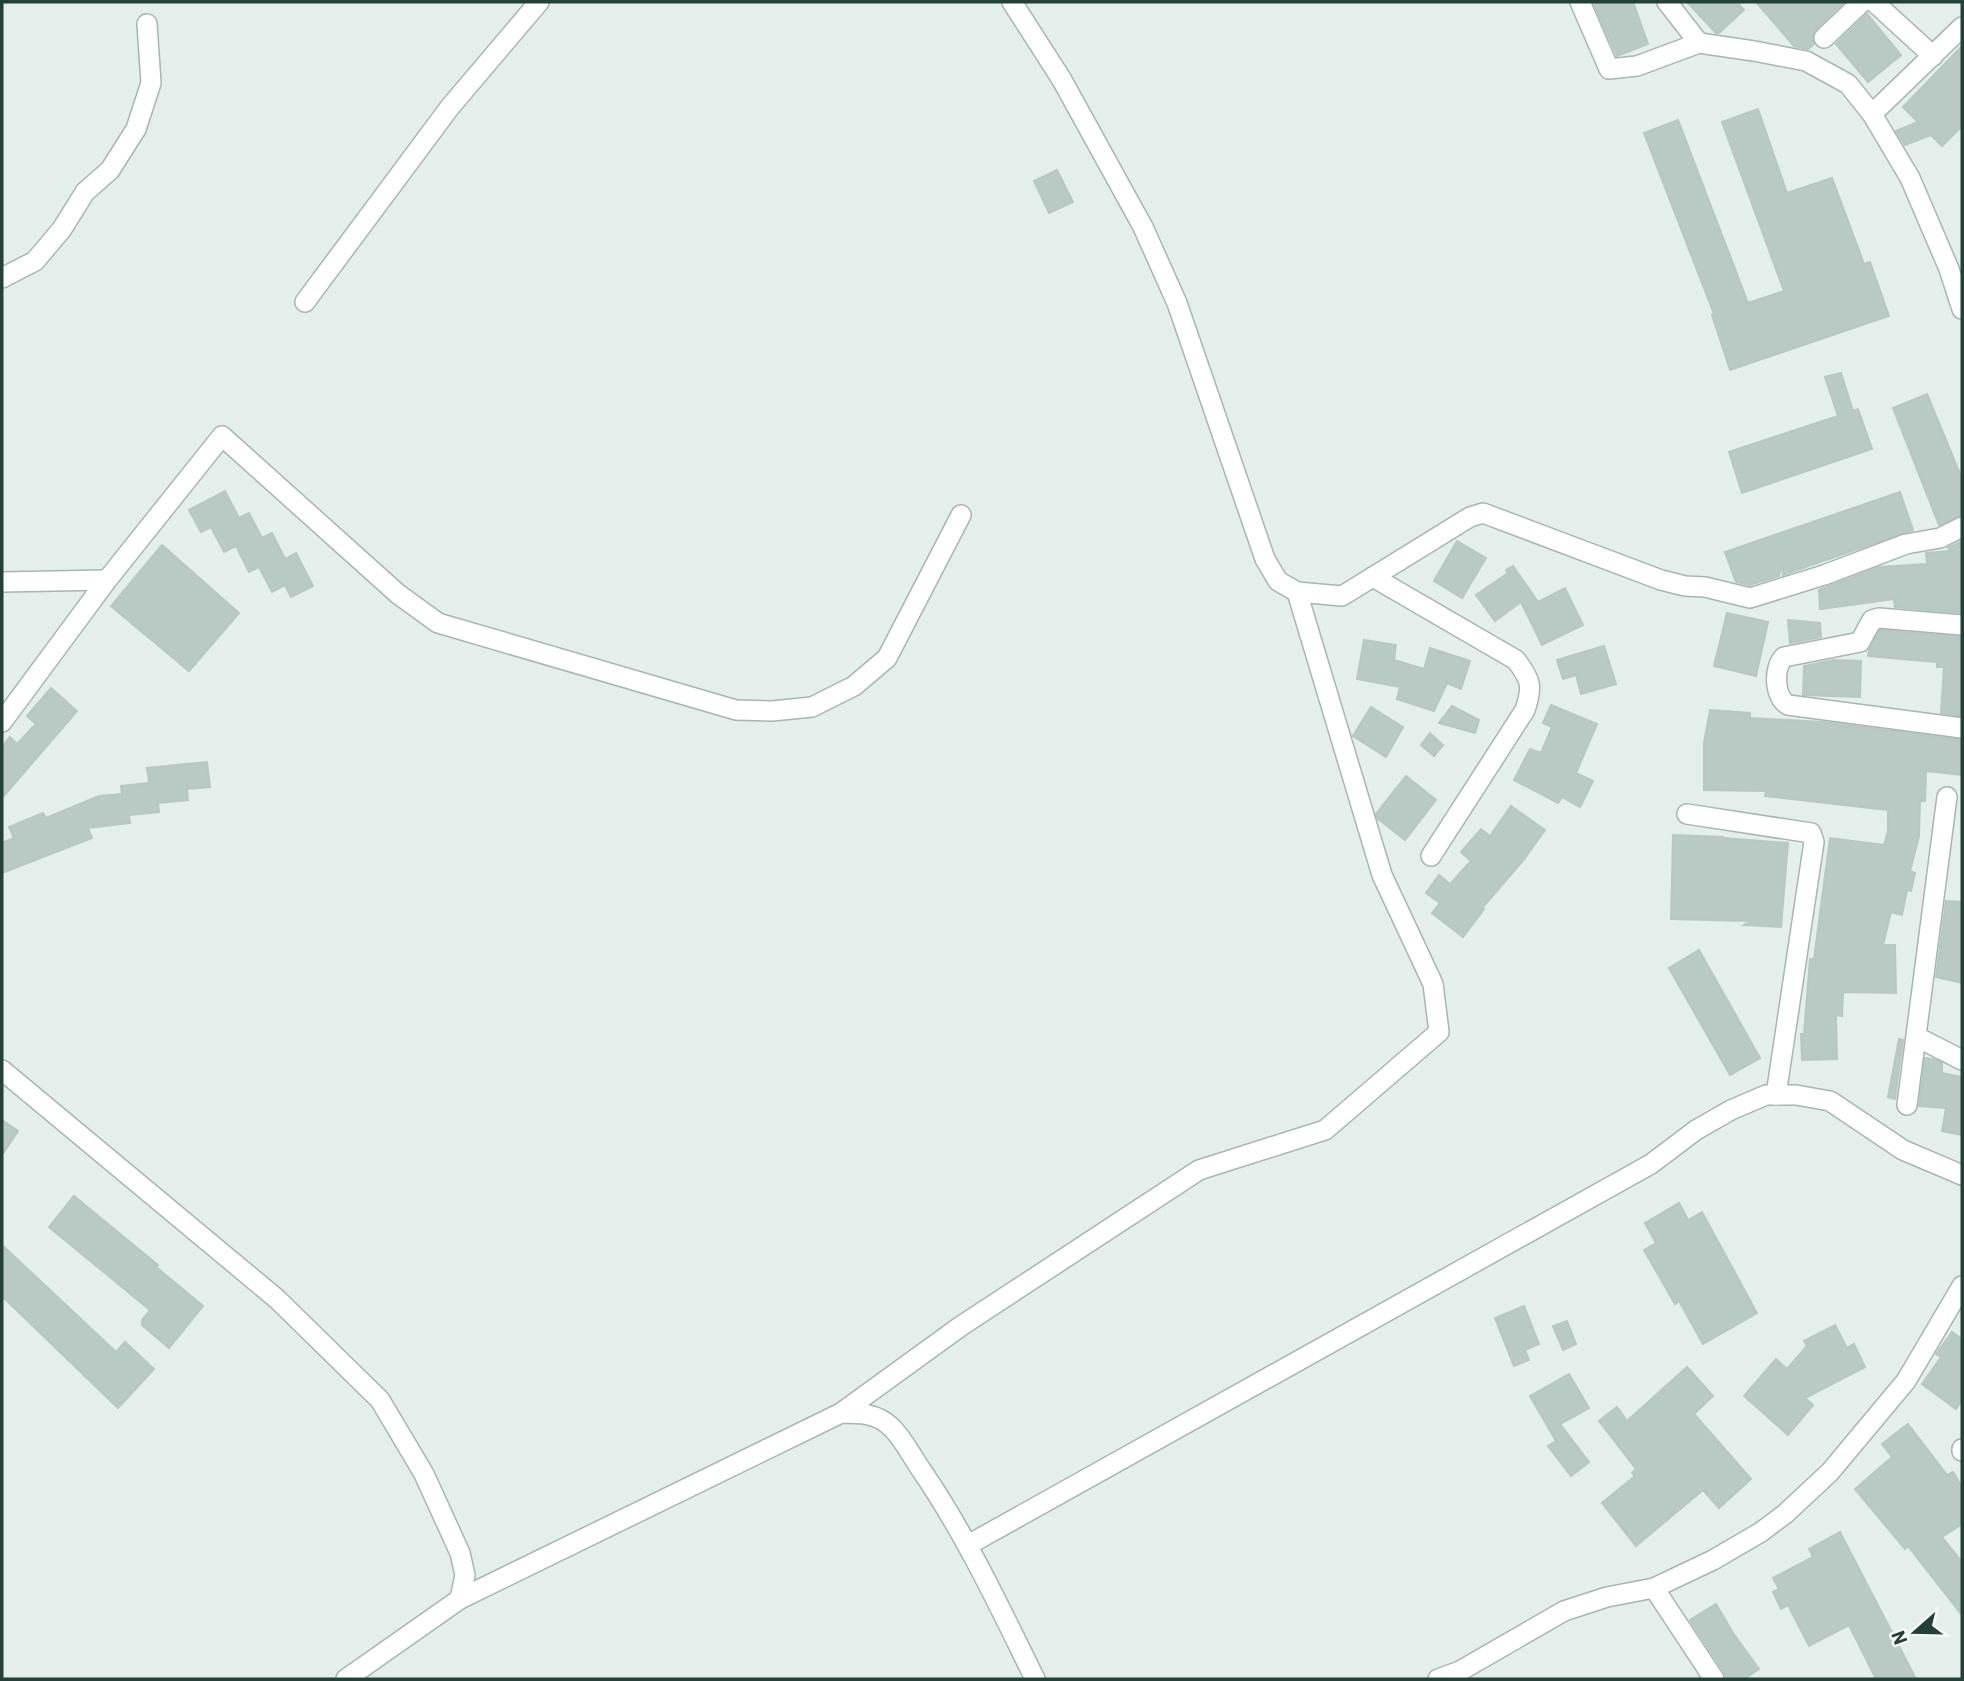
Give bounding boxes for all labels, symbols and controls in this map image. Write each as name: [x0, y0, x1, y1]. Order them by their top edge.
north arrow: [1880, 1597, 1950, 1667]
text: N: [1886, 1628, 1912, 1648]

